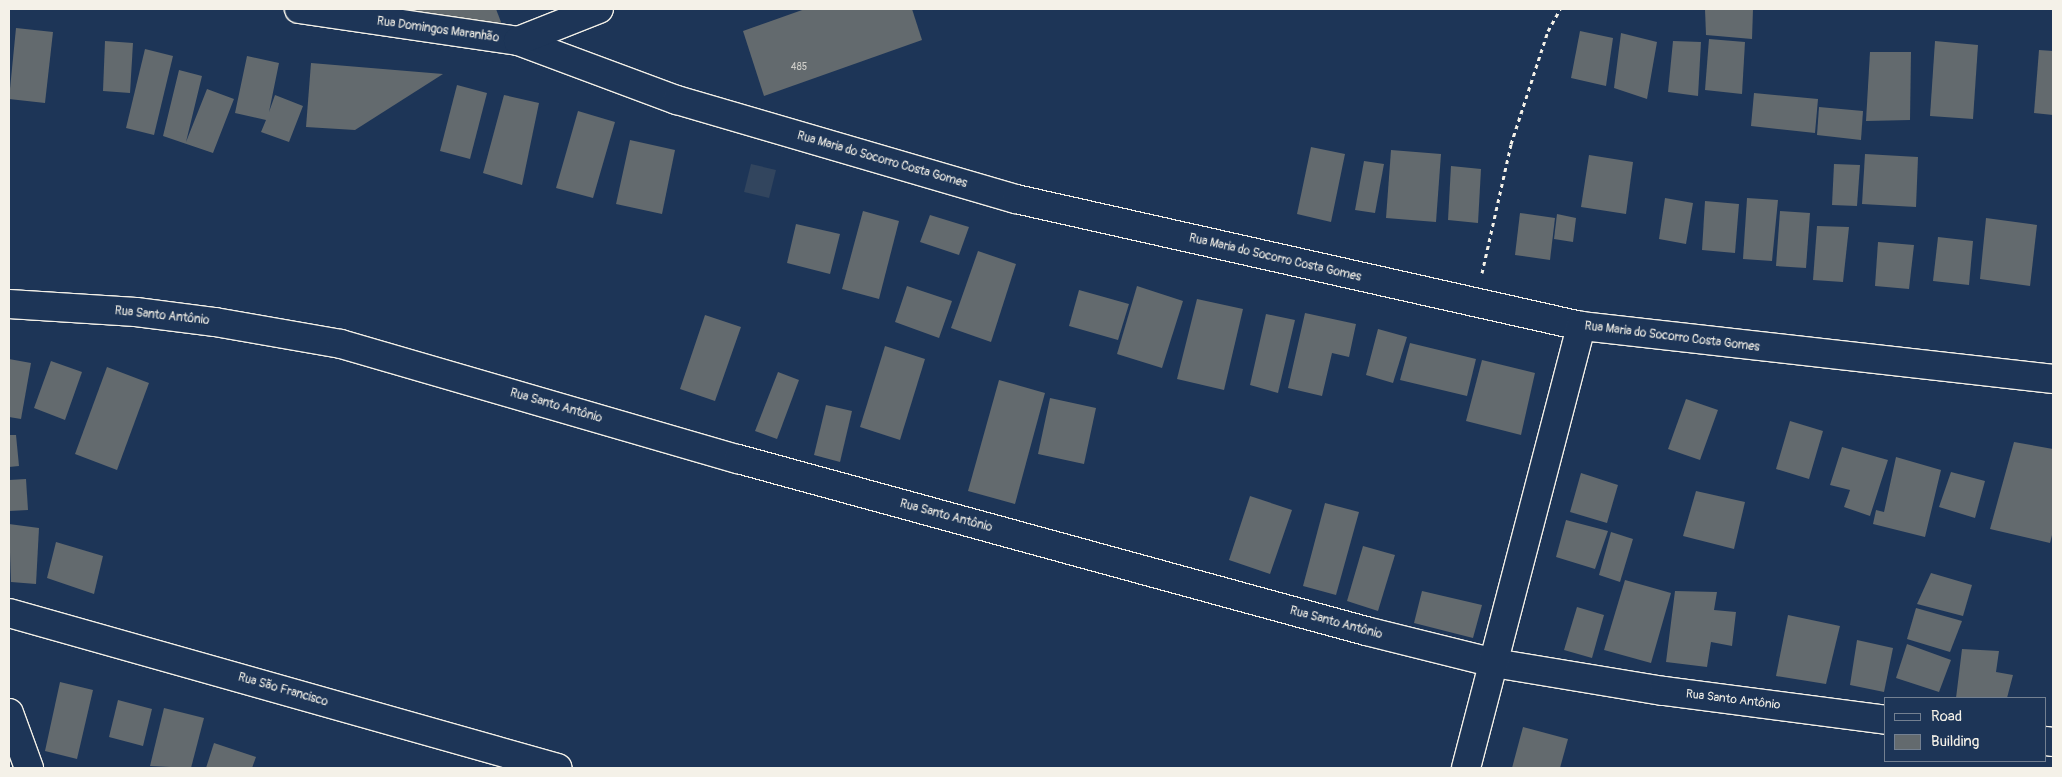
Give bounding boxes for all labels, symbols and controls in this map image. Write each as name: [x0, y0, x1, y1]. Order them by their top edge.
street label: Rua Domingos Maranhão: [376, 14, 500, 46]
house number: 485: [791, 62, 807, 74]
street label: Rua Maria do Socorro Costa Gomes: [795, 129, 969, 191]
street label: Rua Maria do Socorro Costa Gomes: [1188, 231, 1362, 285]
street label: Rua Santo Antônio: [114, 304, 210, 328]
street label: Rua Maria do Socorro Costa Gomes: [1584, 319, 1760, 355]
street label: Rua Santo Antônio: [508, 386, 604, 426]
street label: Rua Santo Antônio: [898, 497, 994, 535]
street label: Rua Santo Antônio: [1288, 604, 1384, 642]
street label: Rua São Francisco: [236, 670, 330, 710]
street label: Rua Santo Antônio: [1685, 687, 1781, 713]
legend: [1884, 697, 2047, 762]
text: Road: [1931, 707, 1962, 726]
text: Building: [1931, 732, 1979, 751]

